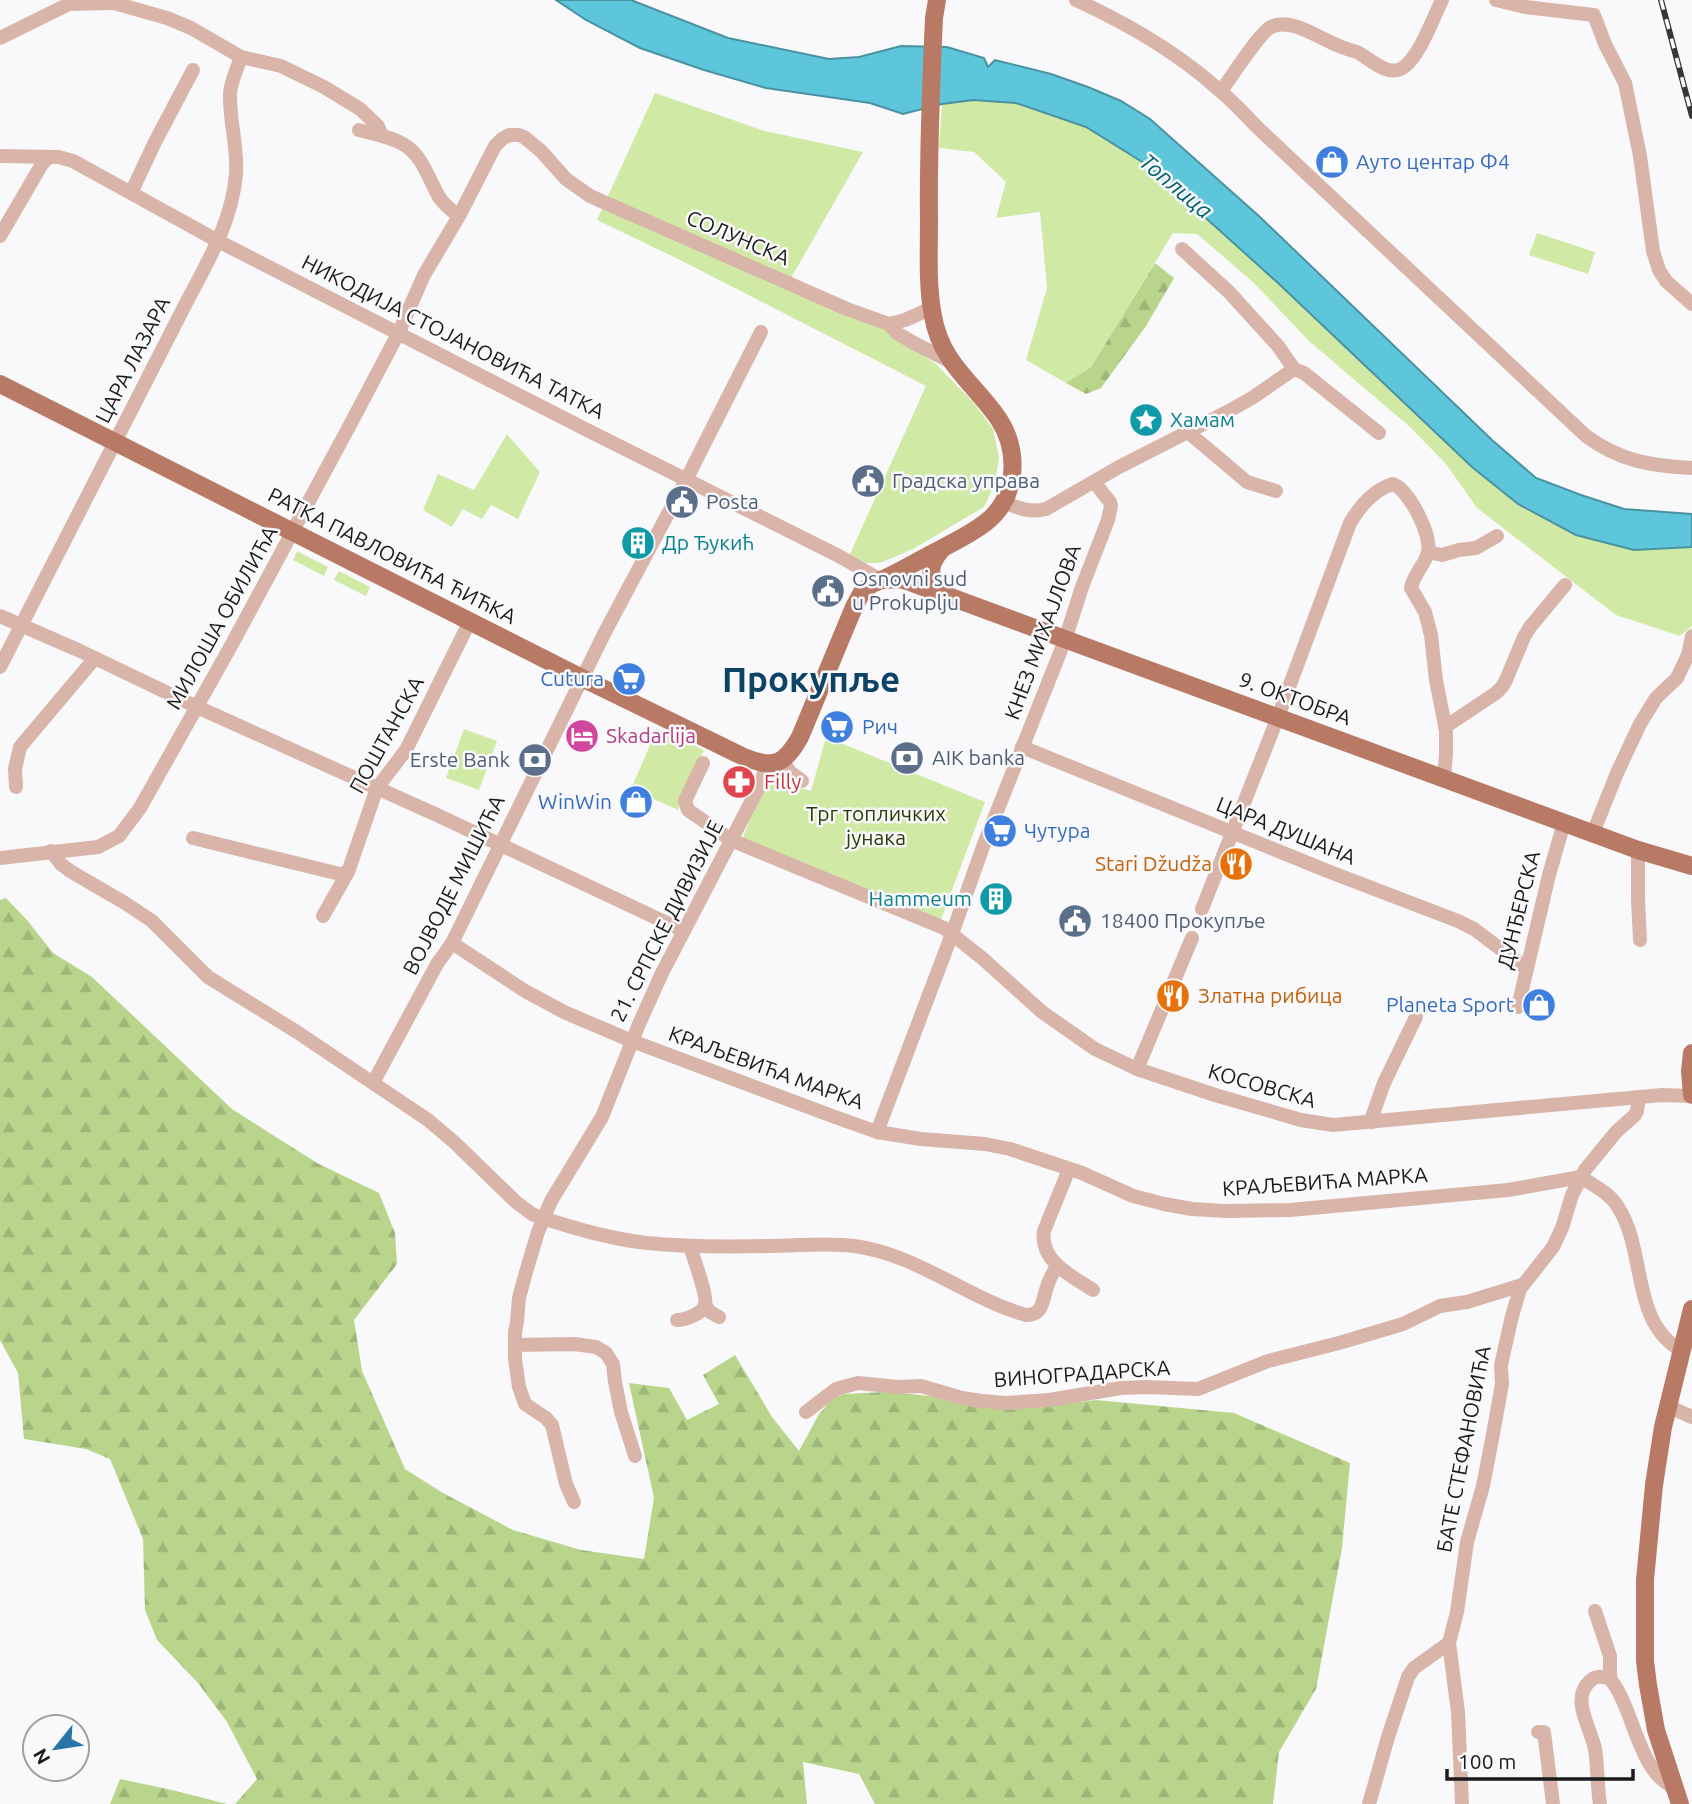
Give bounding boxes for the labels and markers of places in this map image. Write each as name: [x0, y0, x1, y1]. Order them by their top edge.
shop icon: Ауто центар Ф4: [1313, 143, 1351, 181]
place label: Ауто центар Ф4: [1356, 149, 1510, 173]
place icon: Хамам: [1127, 401, 1165, 439]
place label: Хамам: [1170, 407, 1235, 431]
public building icon: Градска управа: [849, 462, 887, 500]
place label: Градска управа: [892, 468, 1040, 492]
public building icon: Posta: [663, 483, 701, 521]
place label: Posta: [706, 489, 759, 513]
building icon: Др Ђукић: [619, 524, 657, 562]
place label: Др Ђукић: [662, 530, 754, 554]
place label: Osnovni sud u Prokuplju: [852, 566, 967, 614]
public building icon: Osnovni sud u Prokuplju: [809, 572, 847, 610]
supermarket icon: Cutura: [610, 660, 648, 698]
place label: Cutura: [540, 666, 604, 690]
supermarket icon: Рич: [818, 708, 856, 746]
place label: Рич: [862, 714, 898, 738]
hotel icon: Skadarlija: [563, 717, 601, 755]
place label: Skadarlija: [606, 723, 696, 747]
bank icon: AIK banka: [888, 739, 926, 777]
bank icon: Erste Bank: [516, 741, 554, 779]
place label: AIK banka: [932, 745, 1025, 769]
place label: Erste Bank: [410, 747, 510, 771]
pharmacy icon: Filly: [720, 763, 758, 801]
place label: Filly: [764, 769, 801, 793]
shop icon: WinWin: [617, 783, 655, 821]
place label: WinWin: [538, 789, 612, 813]
supermarket icon: Чутура: [981, 812, 1019, 850]
place label: Чутура: [1024, 818, 1091, 842]
restaurant icon: Stari Džudža: [1217, 845, 1255, 883]
place label: Stari Džudža: [1095, 851, 1212, 875]
building icon: Hammeum: [977, 880, 1015, 918]
place label: Hammeum: [869, 886, 972, 910]
public building icon: 18400 Прокупље: [1056, 902, 1094, 940]
place label: 18400 Прокупље: [1100, 908, 1266, 932]
restaurant icon: Златна рибица: [1154, 977, 1192, 1015]
place label: Златна рибица: [1198, 983, 1342, 1007]
shop icon: Planeta Sport: [1520, 986, 1558, 1024]
place label: Planeta Sport: [1386, 992, 1514, 1016]

